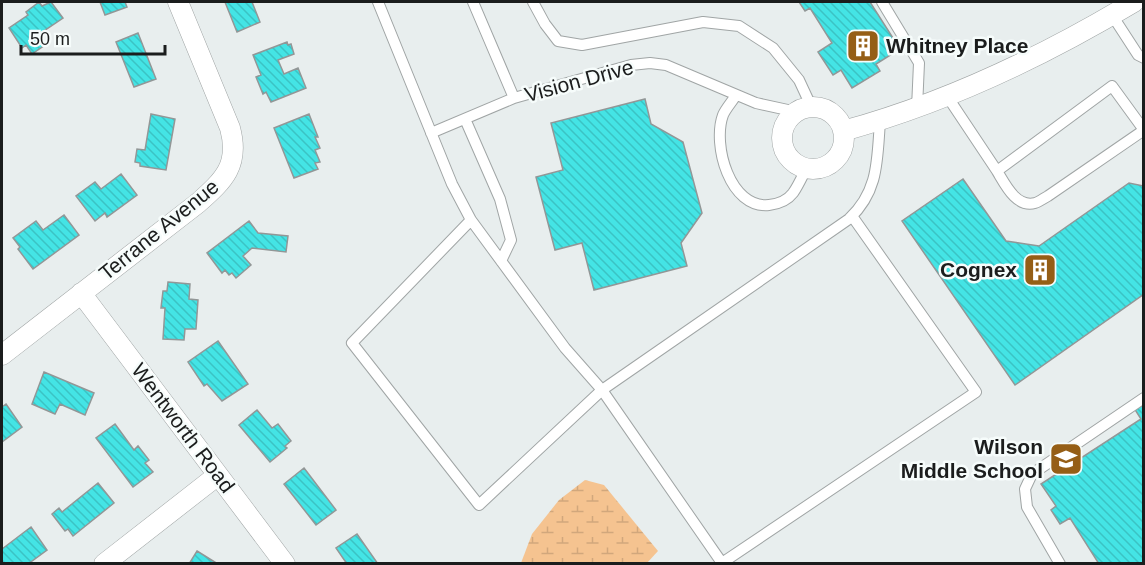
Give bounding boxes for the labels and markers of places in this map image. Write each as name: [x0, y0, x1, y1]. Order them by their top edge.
building icon: Whitney Place: [845, 28, 881, 64]
place label: Whitney Place: [886, 34, 1028, 57]
building icon: Cognex: [1022, 252, 1058, 288]
place label: Cognex: [940, 258, 1017, 281]
place label: Wilson Middle School: [901, 435, 1043, 482]
school or university icon: Wilson Middle School: [1048, 441, 1084, 477]

